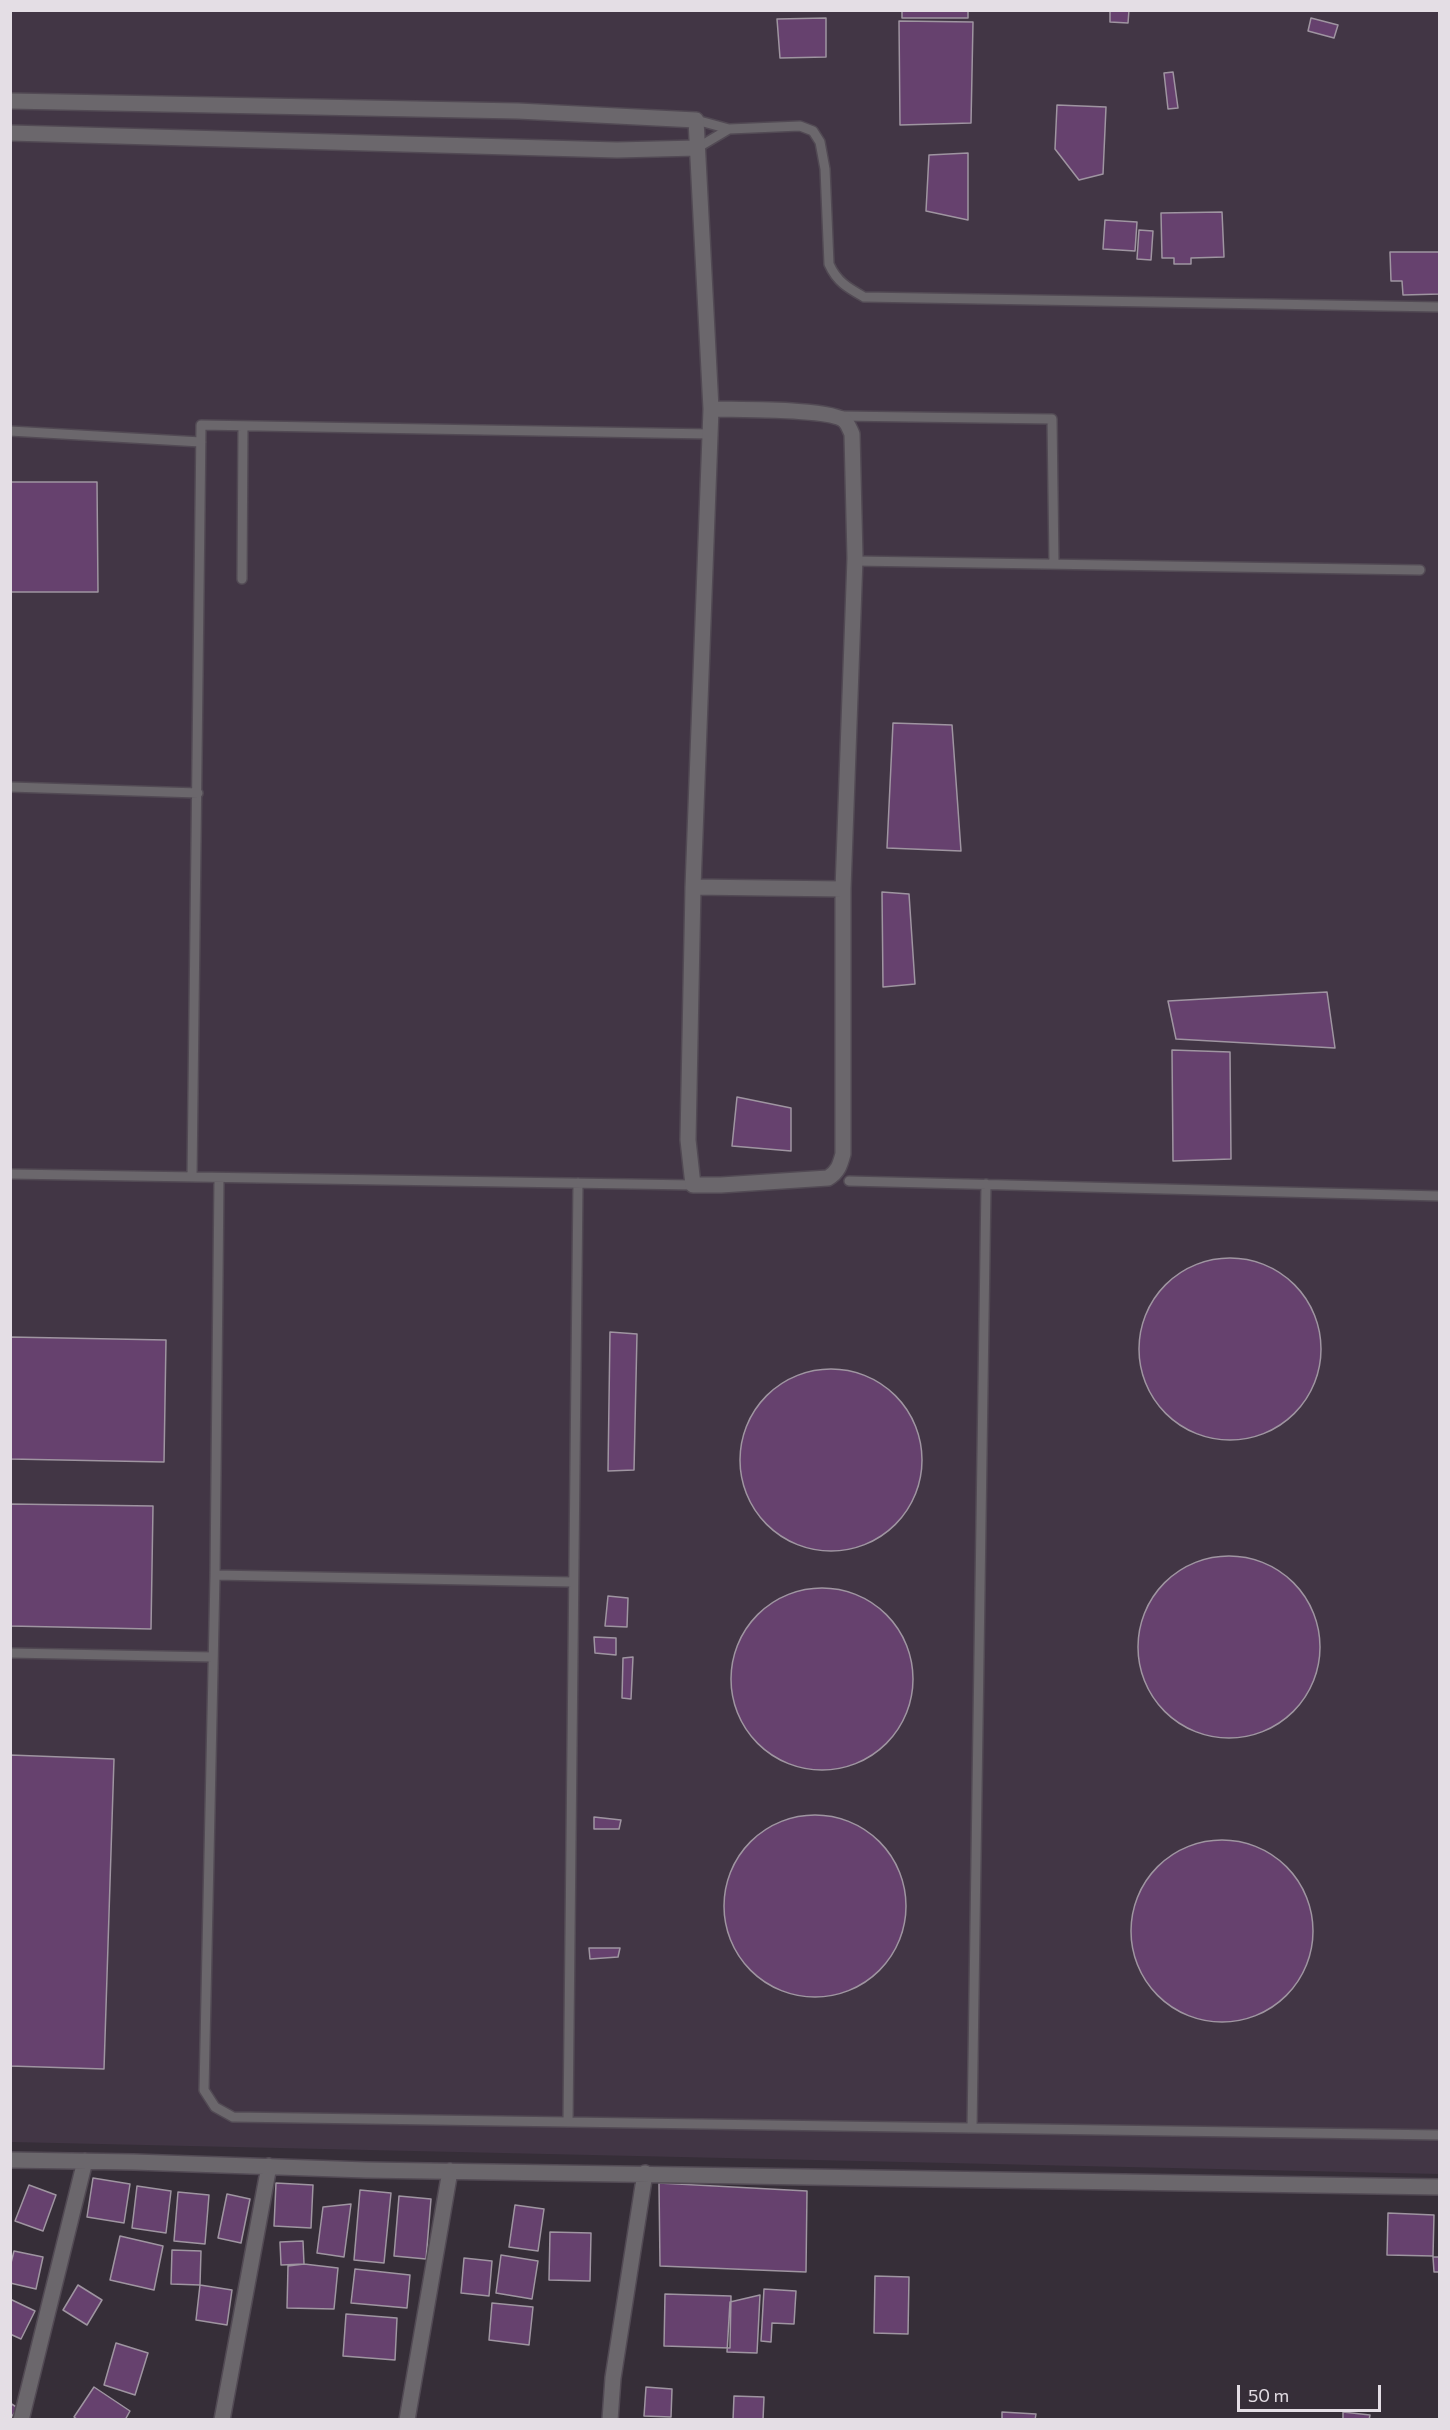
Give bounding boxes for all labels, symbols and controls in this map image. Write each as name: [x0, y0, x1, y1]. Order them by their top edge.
scale bar: [1240, 2373, 1384, 2411]
text: 50 m: [1248, 2384, 1289, 2406]

